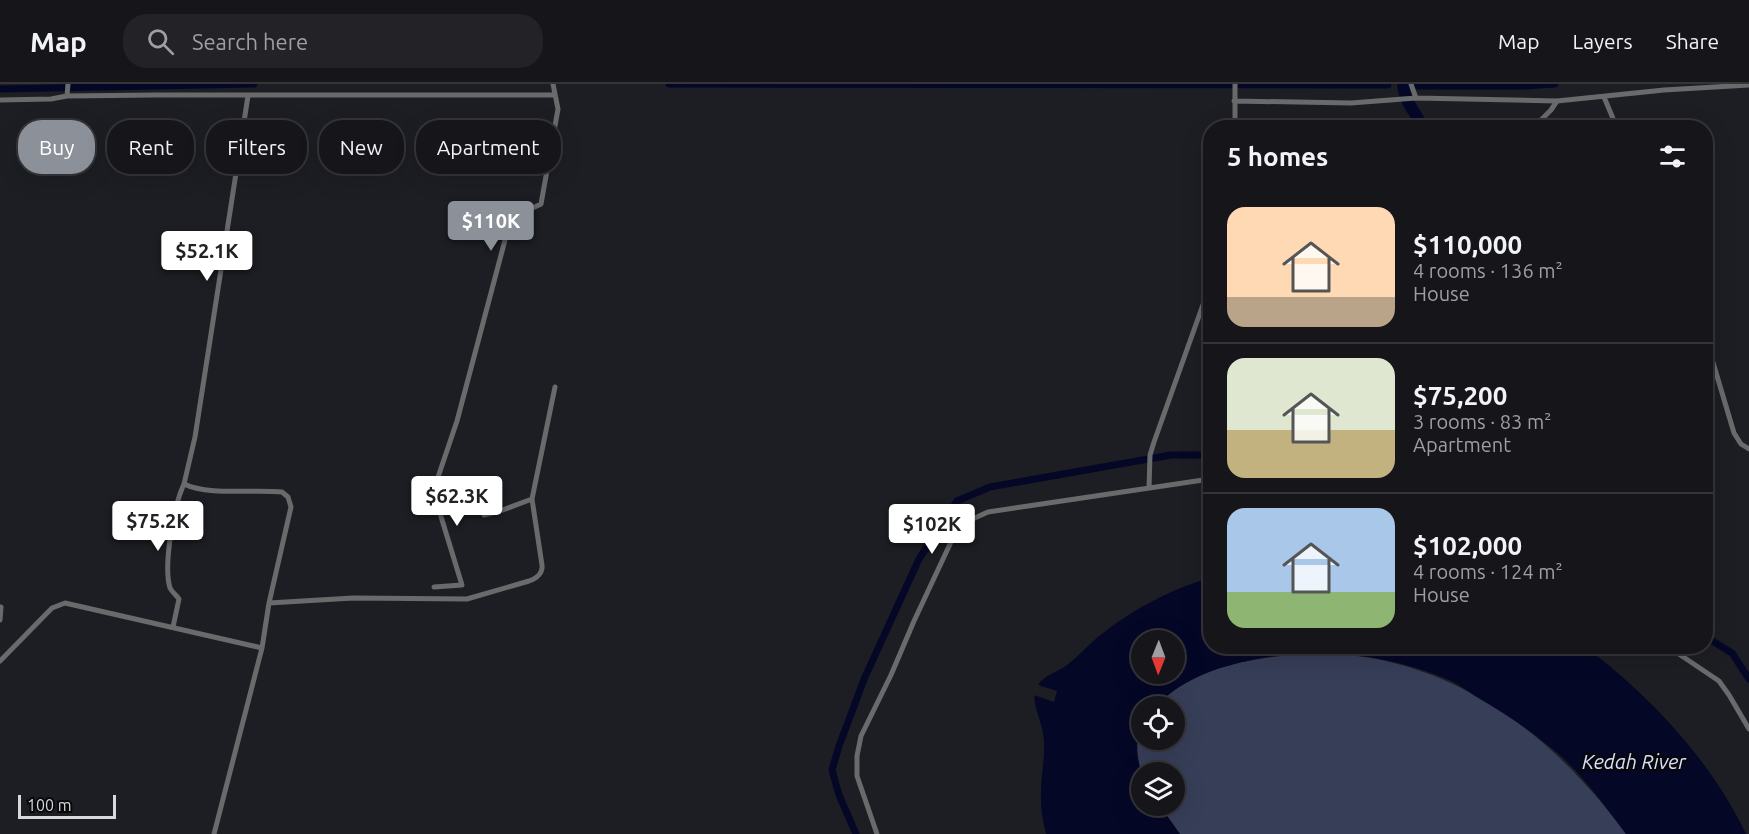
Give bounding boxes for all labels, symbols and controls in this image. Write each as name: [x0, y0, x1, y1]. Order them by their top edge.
search box: [123, 14, 543, 68]
icon: search: [144, 25, 177, 58]
text: Map: [30, 26, 87, 57]
text: Search here: [192, 29, 308, 54]
text: Map: [1498, 29, 1539, 53]
text: Layers: [1572, 29, 1633, 53]
text: Share: [1666, 29, 1719, 53]
chip: Buy: [18, 120, 95, 174]
chip: Rent: [107, 120, 194, 174]
chip: Filters: [206, 120, 307, 174]
chip: New: [319, 120, 404, 174]
chip: Apartment: [416, 120, 561, 174]
icon: filters: [1656, 140, 1689, 173]
text: 5 homes: [1227, 142, 1328, 171]
pin: $110K: [449, 201, 533, 252]
text: $110K: [462, 209, 520, 232]
text: $110,000: [1413, 230, 1522, 259]
pin: $52.1K: [158, 231, 256, 282]
icon: home: [1275, 231, 1347, 303]
text: $52.1K: [175, 239, 239, 262]
text: 4 rooms · 136 m²: [1413, 259, 1563, 282]
text: House: [1413, 282, 1470, 305]
text: $75,200: [1413, 381, 1507, 410]
icon: home: [1275, 382, 1347, 454]
text: 3 rooms · 83 m²: [1413, 410, 1551, 433]
text: Apartment: [1413, 433, 1511, 456]
pin: $62.3K: [408, 476, 506, 527]
text: $62.3K: [425, 484, 489, 507]
pin: $75.2K: [109, 501, 207, 552]
pin: $102K: [890, 504, 974, 555]
text: $75.2K: [126, 509, 190, 532]
text: $102K: [903, 512, 961, 535]
text: $102,000: [1413, 531, 1522, 560]
icon: home: [1275, 532, 1347, 604]
text: 4 rooms · 124 m²: [1413, 560, 1563, 583]
text: House: [1413, 583, 1470, 606]
north arrow: [1131, 630, 1185, 684]
map controls: [1131, 630, 1185, 816]
button: locate: [1131, 696, 1185, 750]
water label: Kedah River: [1582, 750, 1687, 773]
button: layers: [1131, 762, 1185, 816]
scale bar: [18, 792, 116, 820]
text: 100 m: [27, 796, 72, 814]

